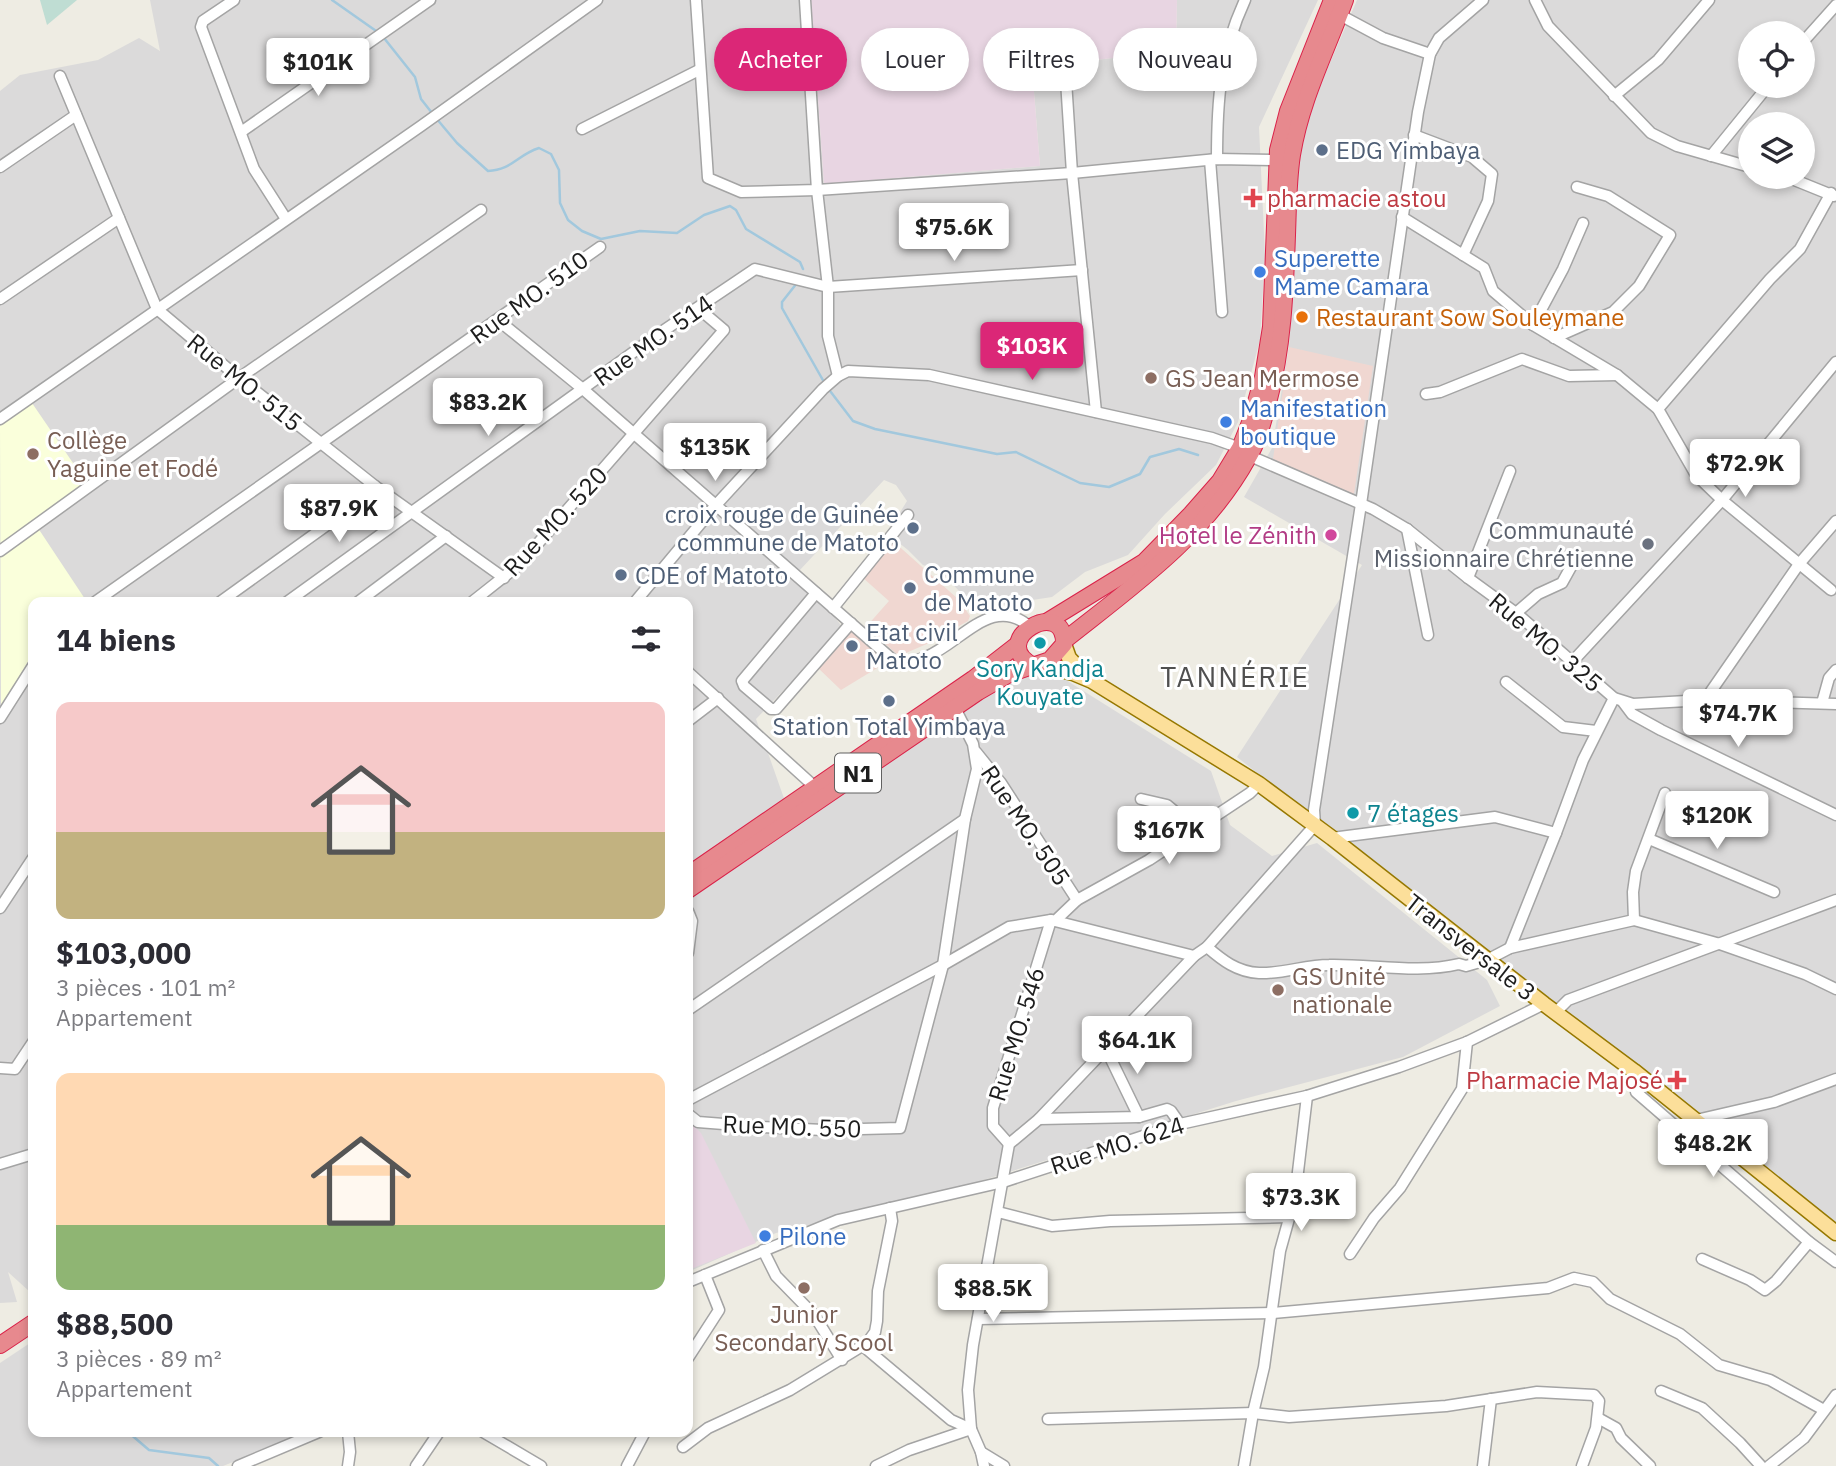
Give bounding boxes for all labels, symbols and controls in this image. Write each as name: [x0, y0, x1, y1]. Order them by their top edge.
map controls: [1738, 21, 1815, 189]
button: locate: [1738, 21, 1815, 98]
chip: Acheter: [714, 28, 847, 91]
chip: Louer: [861, 28, 969, 91]
chip: Filtres: [983, 28, 1099, 91]
chip: Nouveau: [1113, 28, 1257, 91]
pin: $101K: [269, 38, 367, 98]
text: $101K: [282, 46, 354, 76]
button: layers: [1738, 112, 1815, 189]
place label: EDG Yimbaya: [1336, 134, 1480, 166]
marker: EDG Yimbaya: [1314, 142, 1330, 158]
place label: pharmacie astou: [1267, 182, 1447, 214]
marker: pharmacie astou: [1245, 190, 1261, 206]
pin: $75.6K: [897, 204, 1011, 263]
text: $75.6K: [915, 211, 993, 241]
place label: Superette Mame Camara: [1274, 242, 1429, 302]
street label: Rue MO. 510: [463, 243, 595, 351]
marker: Superette Mame Camara: [1252, 264, 1268, 280]
street label: Rue MO. 514: [587, 287, 719, 393]
place label: Restaurant Sow Souleymane: [1316, 301, 1624, 333]
marker: Restaurant Sow Souleymane: [1294, 309, 1310, 325]
pin: $103K: [983, 322, 1081, 382]
street label: Rue MO. 515: [181, 326, 309, 438]
text: $103K: [996, 330, 1068, 360]
place label: GS Jean Mermose: [1165, 362, 1360, 394]
marker: GS Jean Mermose: [1143, 370, 1159, 386]
pin: $83.2K: [431, 378, 545, 438]
text: $83.2K: [449, 386, 527, 416]
place label: Manifestation boutique: [1240, 392, 1387, 452]
marker: Manifestation boutique: [1218, 414, 1234, 430]
place label: Collège Yaguine et Fodé: [47, 424, 218, 484]
pin: $135K: [666, 424, 764, 483]
text: $135K: [679, 431, 751, 461]
pin: $72.9K: [1688, 440, 1802, 499]
marker: Collège Yaguine et Fodé: [25, 446, 41, 462]
text: $72.9K: [1706, 447, 1784, 477]
street label: Rue MO. 520: [496, 459, 614, 583]
pin: $87.9K: [282, 484, 396, 544]
text: $87.9K: [300, 492, 378, 522]
place label: croix rouge de Guinée commune de Matoto: [665, 498, 899, 558]
place label: Communauté Missionnaire Chrétienne: [1374, 514, 1634, 574]
place label: Hotel le Zénith: [1159, 519, 1317, 551]
marker: croix rouge de Guinée commune de Matoto: [905, 520, 921, 536]
marker: Hotel le Zénith: [1323, 527, 1339, 543]
marker: Communauté Missionnaire Chrétienne: [1640, 536, 1656, 552]
place label: Commune de Matoto: [924, 558, 1035, 618]
place label: CDE of Matoto: [635, 559, 788, 591]
marker: CDE of Matoto: [613, 567, 629, 583]
marker: Commune de Matoto: [902, 580, 918, 596]
street label: Rue MO. 325: [1482, 585, 1610, 699]
place label: Etat civil Matoto: [866, 616, 958, 676]
text: 14 biens: [56, 620, 176, 659]
icon: filters: [627, 620, 665, 658]
marker: Sory Kandja Kouyate: [1032, 635, 1048, 651]
marker: Etat civil Matoto: [844, 638, 860, 654]
place label: Sory Kandja Kouyate: [976, 652, 1104, 712]
district label: TANNÉRIE: [1160, 658, 1310, 695]
pin: $74.7K: [1681, 690, 1795, 749]
marker: Station Total Yimbaya: [881, 693, 897, 709]
text: $74.7K: [1699, 697, 1777, 727]
place label: Station Total Yimbaya: [772, 710, 1006, 742]
icon: home: [298, 747, 424, 873]
road number: N1: [835, 754, 881, 792]
street label: Rue MO. 505: [974, 758, 1078, 892]
pin: $120K: [1668, 792, 1766, 851]
place label: 7 étages: [1367, 797, 1459, 829]
text: $120K: [1681, 799, 1753, 829]
marker: 7 étages: [1345, 805, 1361, 821]
pin: $167K: [1120, 806, 1218, 866]
text: $167K: [1133, 814, 1205, 844]
street label: Transversale 3: [1399, 886, 1543, 1008]
text: $103,000: [56, 933, 191, 972]
place label: GS Unité nationale: [1292, 960, 1392, 1020]
street label: Rue MO. 546: [980, 963, 1052, 1105]
text: 3 pièces · 101 m²: [56, 972, 235, 1002]
marker: GS Unité nationale: [1270, 982, 1286, 998]
text: Appartement: [56, 1002, 193, 1032]
pin: $64.1K: [1080, 1016, 1194, 1076]
text: $64.1K: [1098, 1024, 1176, 1054]
place label: Pharmacie Majosé: [1466, 1064, 1663, 1096]
marker: Pharmacie Majosé: [1669, 1072, 1685, 1088]
street label: Rue MO. 550: [722, 1108, 862, 1144]
street label: Rue MO. 624: [1046, 1108, 1188, 1182]
icon: home: [298, 1118, 424, 1244]
pin: $48.2K: [1656, 1120, 1770, 1179]
text: $48.2K: [1674, 1127, 1752, 1157]
pin: $73.3K: [1244, 1174, 1358, 1233]
text: $73.3K: [1262, 1181, 1340, 1211]
place label: Pilone: [779, 1220, 846, 1252]
marker: Pilone: [757, 1228, 773, 1244]
pin: $88.5K: [936, 1264, 1050, 1324]
text: $88.5K: [954, 1272, 1032, 1302]
marker: Junior Secondary Scool: [796, 1280, 812, 1296]
place label: Junior Secondary Scool: [715, 1298, 893, 1358]
text: $88,500: [56, 1304, 173, 1343]
text: 3 pièces · 89 m²: [56, 1343, 222, 1373]
text: Appartement: [56, 1373, 193, 1403]

